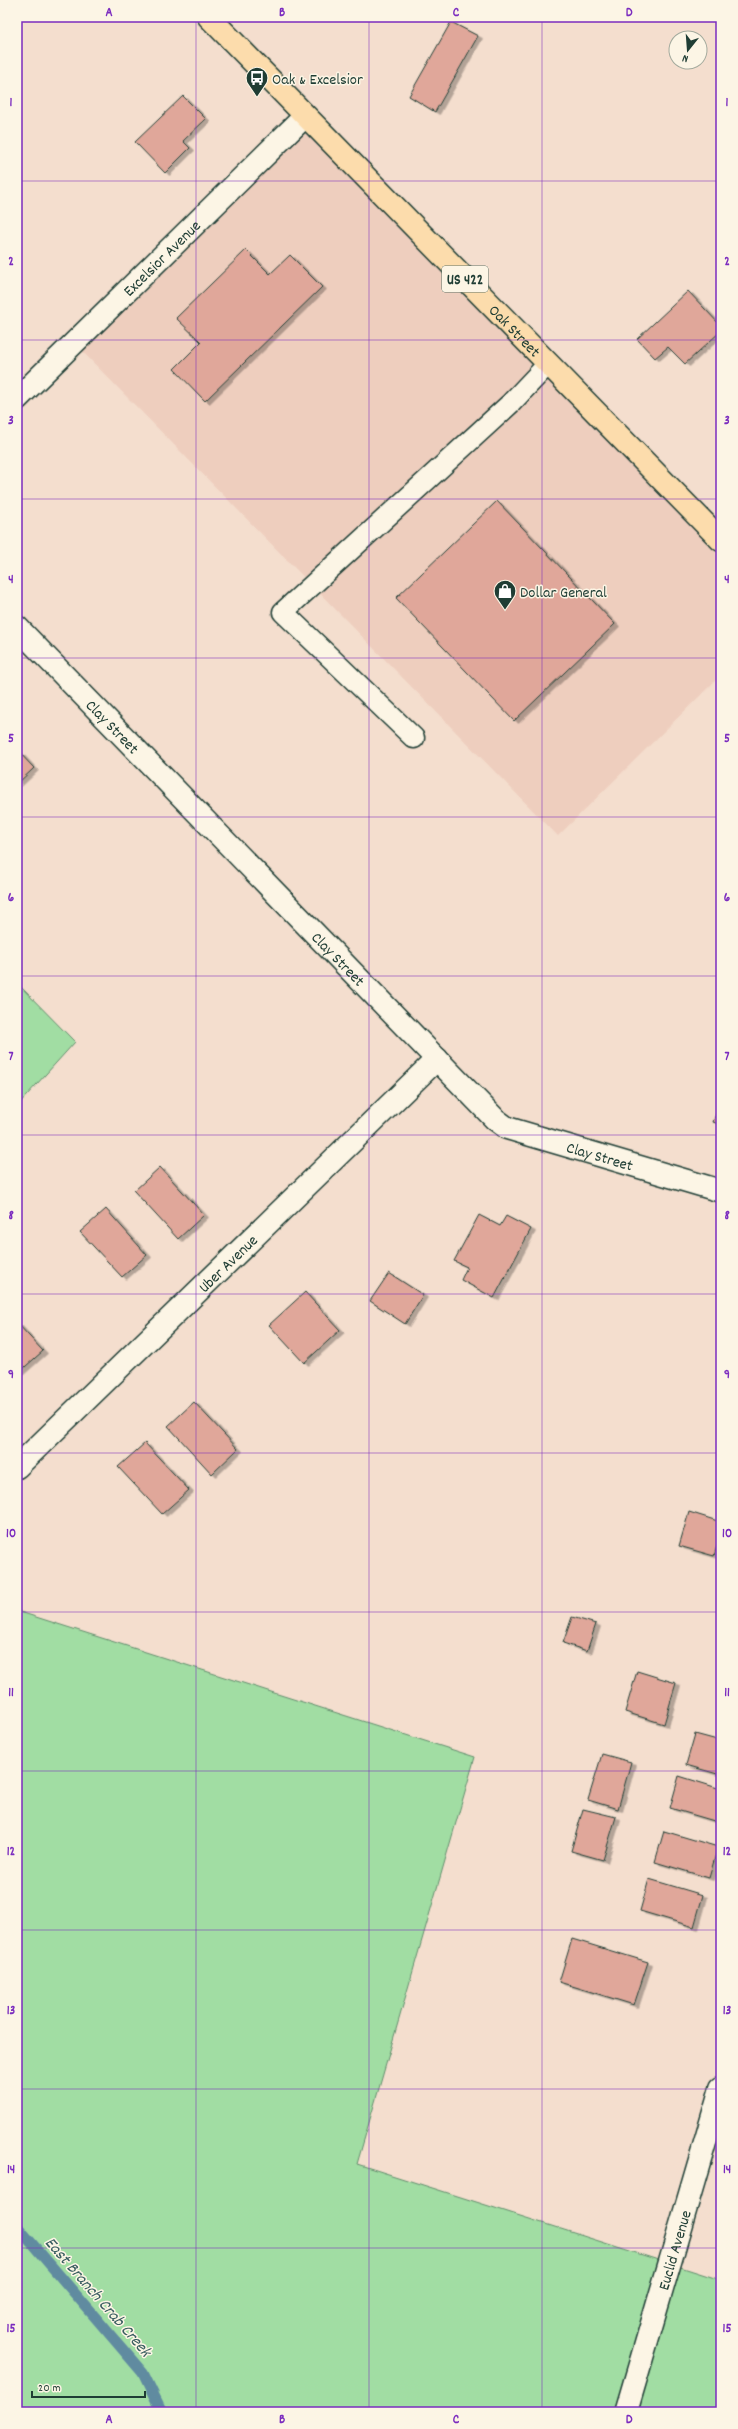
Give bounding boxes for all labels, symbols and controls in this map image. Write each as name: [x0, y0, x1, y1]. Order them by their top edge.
text: A: [105, 4, 113, 23]
text: B: [279, 4, 285, 23]
text: C: [453, 4, 460, 23]
text: D: [626, 4, 633, 23]
north arrow: [668, 30, 708, 70]
text: N: [680, 49, 691, 66]
bus stop icon: Oak & Excelsior: [244, 65, 270, 98]
place label: Oak & Excelsior: [272, 69, 363, 92]
text: 1: [10, 94, 13, 113]
text: 1: [726, 94, 729, 113]
street label: Excelsior Avenue: [119, 216, 207, 303]
text: 2: [8, 253, 14, 272]
text: 2: [724, 253, 730, 272]
road number: US 422: [442, 266, 488, 292]
street label: Oak Street: [482, 300, 545, 363]
text: 3: [8, 412, 14, 431]
text: 3: [724, 412, 730, 431]
text: 4: [8, 571, 14, 590]
text: 4: [724, 571, 730, 590]
shop icon: Dollar General: [492, 578, 518, 611]
place label: Dollar General: [520, 582, 607, 605]
street label: Clay Street: [79, 695, 143, 760]
text: 5: [8, 730, 14, 749]
text: 5: [724, 730, 730, 749]
text: 6: [8, 889, 15, 908]
text: 6: [724, 889, 731, 908]
street label: Clay Street: [305, 928, 369, 993]
text: 7: [9, 1048, 14, 1067]
text: 7: [725, 1048, 730, 1067]
street label: Clay Street: [563, 1137, 635, 1179]
text: 8: [8, 1207, 14, 1226]
text: 8: [724, 1207, 730, 1226]
street label: Uber Avenue: [194, 1230, 264, 1299]
text: 9: [8, 1366, 14, 1385]
text: 9: [724, 1366, 730, 1385]
text: 10: [6, 1525, 16, 1544]
text: 10: [722, 1525, 732, 1544]
text: 11: [8, 1684, 14, 1703]
text: 11: [724, 1684, 730, 1703]
text: 12: [7, 1843, 16, 1862]
text: 12: [723, 1843, 732, 1862]
text: 13: [7, 2002, 16, 2021]
text: 13: [723, 2002, 732, 2021]
text: 14: [7, 2161, 15, 2180]
text: 14: [723, 2161, 731, 2180]
street label: Euclid Avenue: [653, 2208, 699, 2293]
water label: East Branch Crab Creek: [38, 2233, 157, 2365]
text: 15: [7, 2320, 15, 2339]
text: 15: [723, 2320, 731, 2339]
scale bar: [32, 2373, 145, 2399]
text: 20 m: [38, 2380, 61, 2397]
text: A: [105, 2411, 113, 2429]
text: B: [279, 2411, 285, 2429]
text: C: [453, 2411, 460, 2429]
text: D: [626, 2411, 633, 2429]

